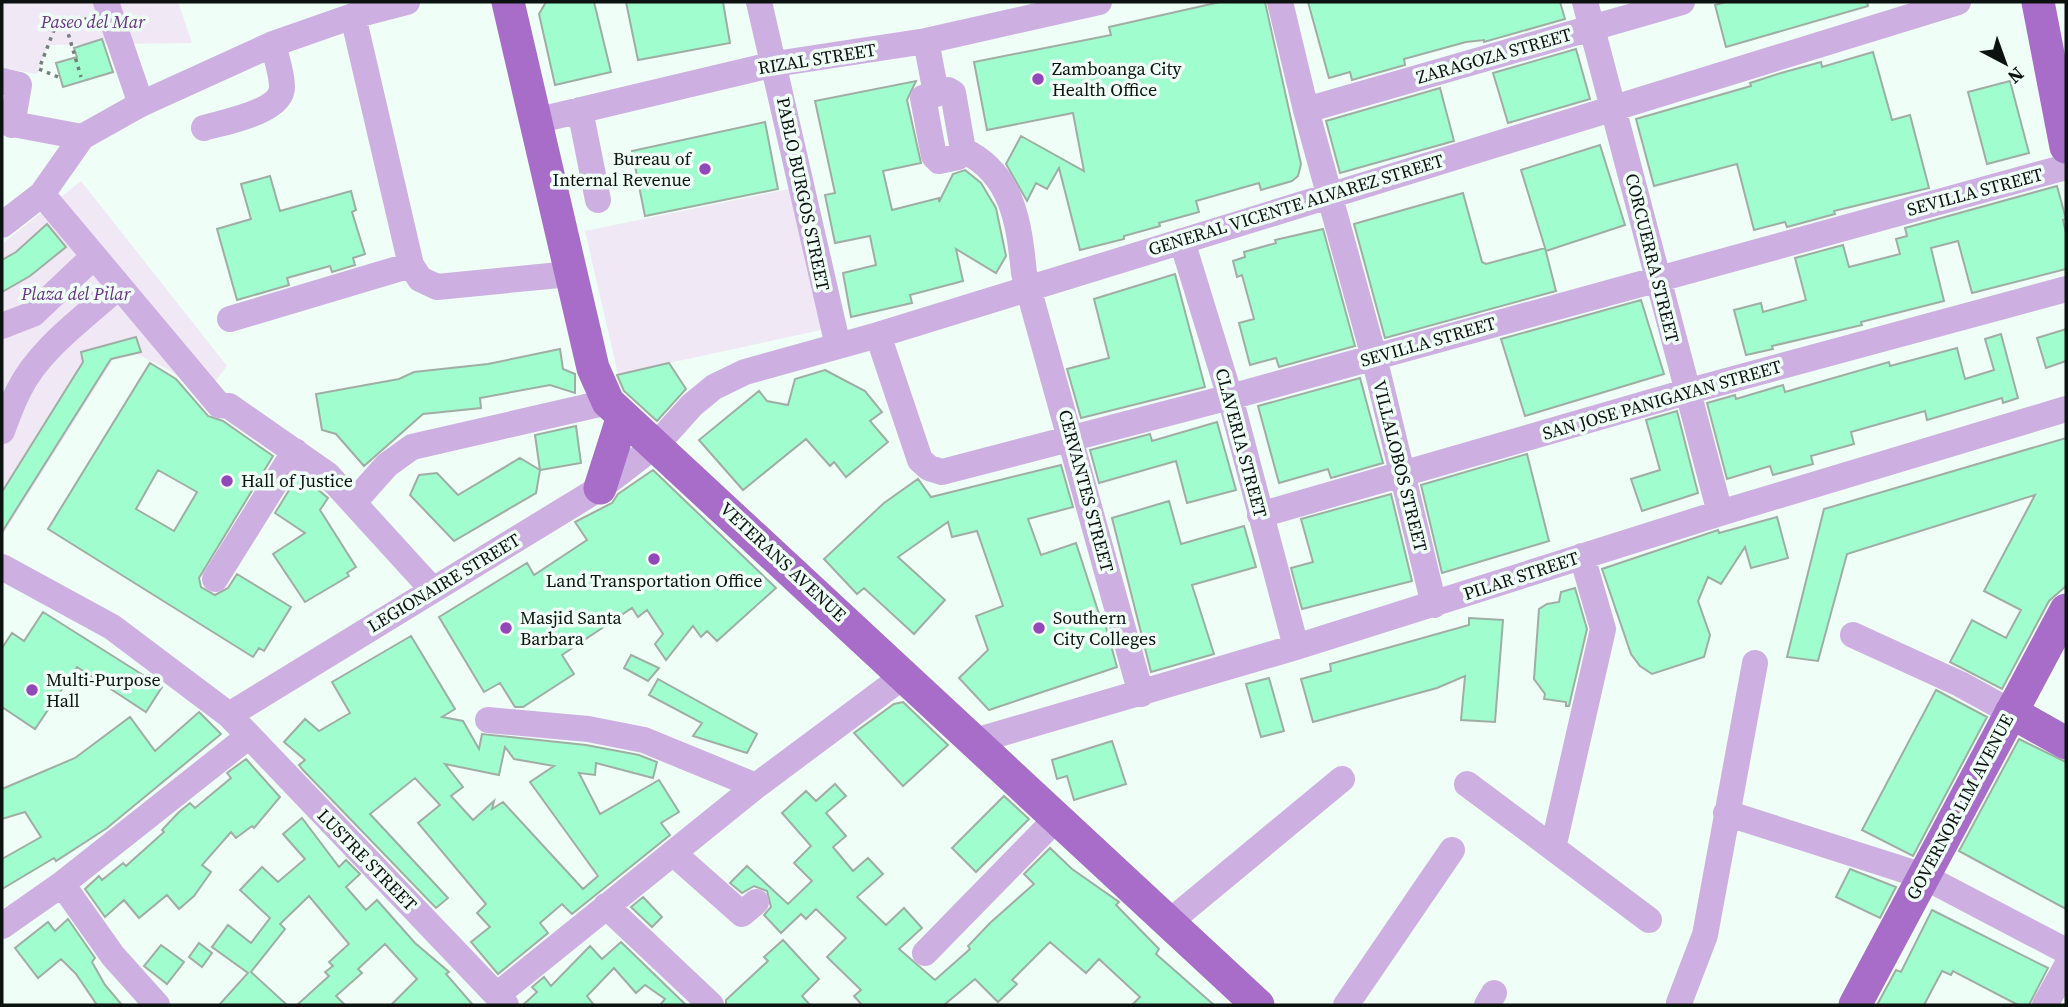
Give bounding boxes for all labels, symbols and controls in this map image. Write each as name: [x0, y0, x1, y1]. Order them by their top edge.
park label: Paseo del Mar: [40, 9, 146, 34]
street label: ZARAGOZA STREET: [1413, 21, 1574, 90]
north arrow: [1970, 28, 2040, 98]
street label: RIZAL STREET: [756, 37, 878, 80]
place label: Zamboanga City Health Office: [1052, 56, 1182, 102]
text: N: [2002, 61, 2030, 90]
marker: Zamboanga City Health Office: [1030, 71, 1046, 87]
street label: PABLO BURGOS STREET: [771, 95, 836, 293]
place label: Bureau of Internal Revenue: [552, 146, 693, 192]
street label: GENERAL VICENTE ALVAREZ STREET: [1145, 148, 1447, 261]
marker: Bureau of Internal Revenue: [697, 161, 713, 177]
street label: SEVILLA STREET: [1904, 161, 2046, 222]
street label: CORCUERRA STREET: [1619, 171, 1686, 345]
park label: Plaza del Pilar: [20, 281, 132, 306]
street label: SEVILLA STREET: [1357, 310, 1499, 373]
street label: SAN JOSE PANIGAYAN STREET: [1539, 353, 1784, 446]
street label: CLAVERIA STREET: [1210, 365, 1273, 520]
street label: VILLALOBOS STREET: [1367, 378, 1434, 554]
street label: CERVANTES STREET: [1053, 407, 1120, 575]
place label: Hall of Justice: [241, 468, 353, 493]
marker: Hall of Justice: [219, 473, 235, 489]
street label: VETERANS AVENUE: [715, 496, 852, 627]
street label: LEGIONAIRE STREET: [363, 527, 525, 638]
street label: PILAR STREET: [1460, 545, 1582, 606]
marker: Land Transportation Office: [646, 551, 662, 567]
place label: Land Transportation Office: [546, 568, 762, 593]
place label: Masjid Santa Barbara: [520, 605, 623, 651]
place label: Southern City Colleges: [1053, 605, 1156, 651]
marker: Masjid Santa Barbara: [498, 620, 514, 636]
marker: Southern City Colleges: [1031, 620, 1047, 636]
place label: Multi-Purpose Hall: [46, 667, 161, 713]
marker: Multi-Purpose Hall: [24, 682, 40, 698]
street label: GOVERNOR LIM AVENUE: [1900, 709, 2019, 904]
street label: LUSTRE STREET: [312, 803, 423, 916]

